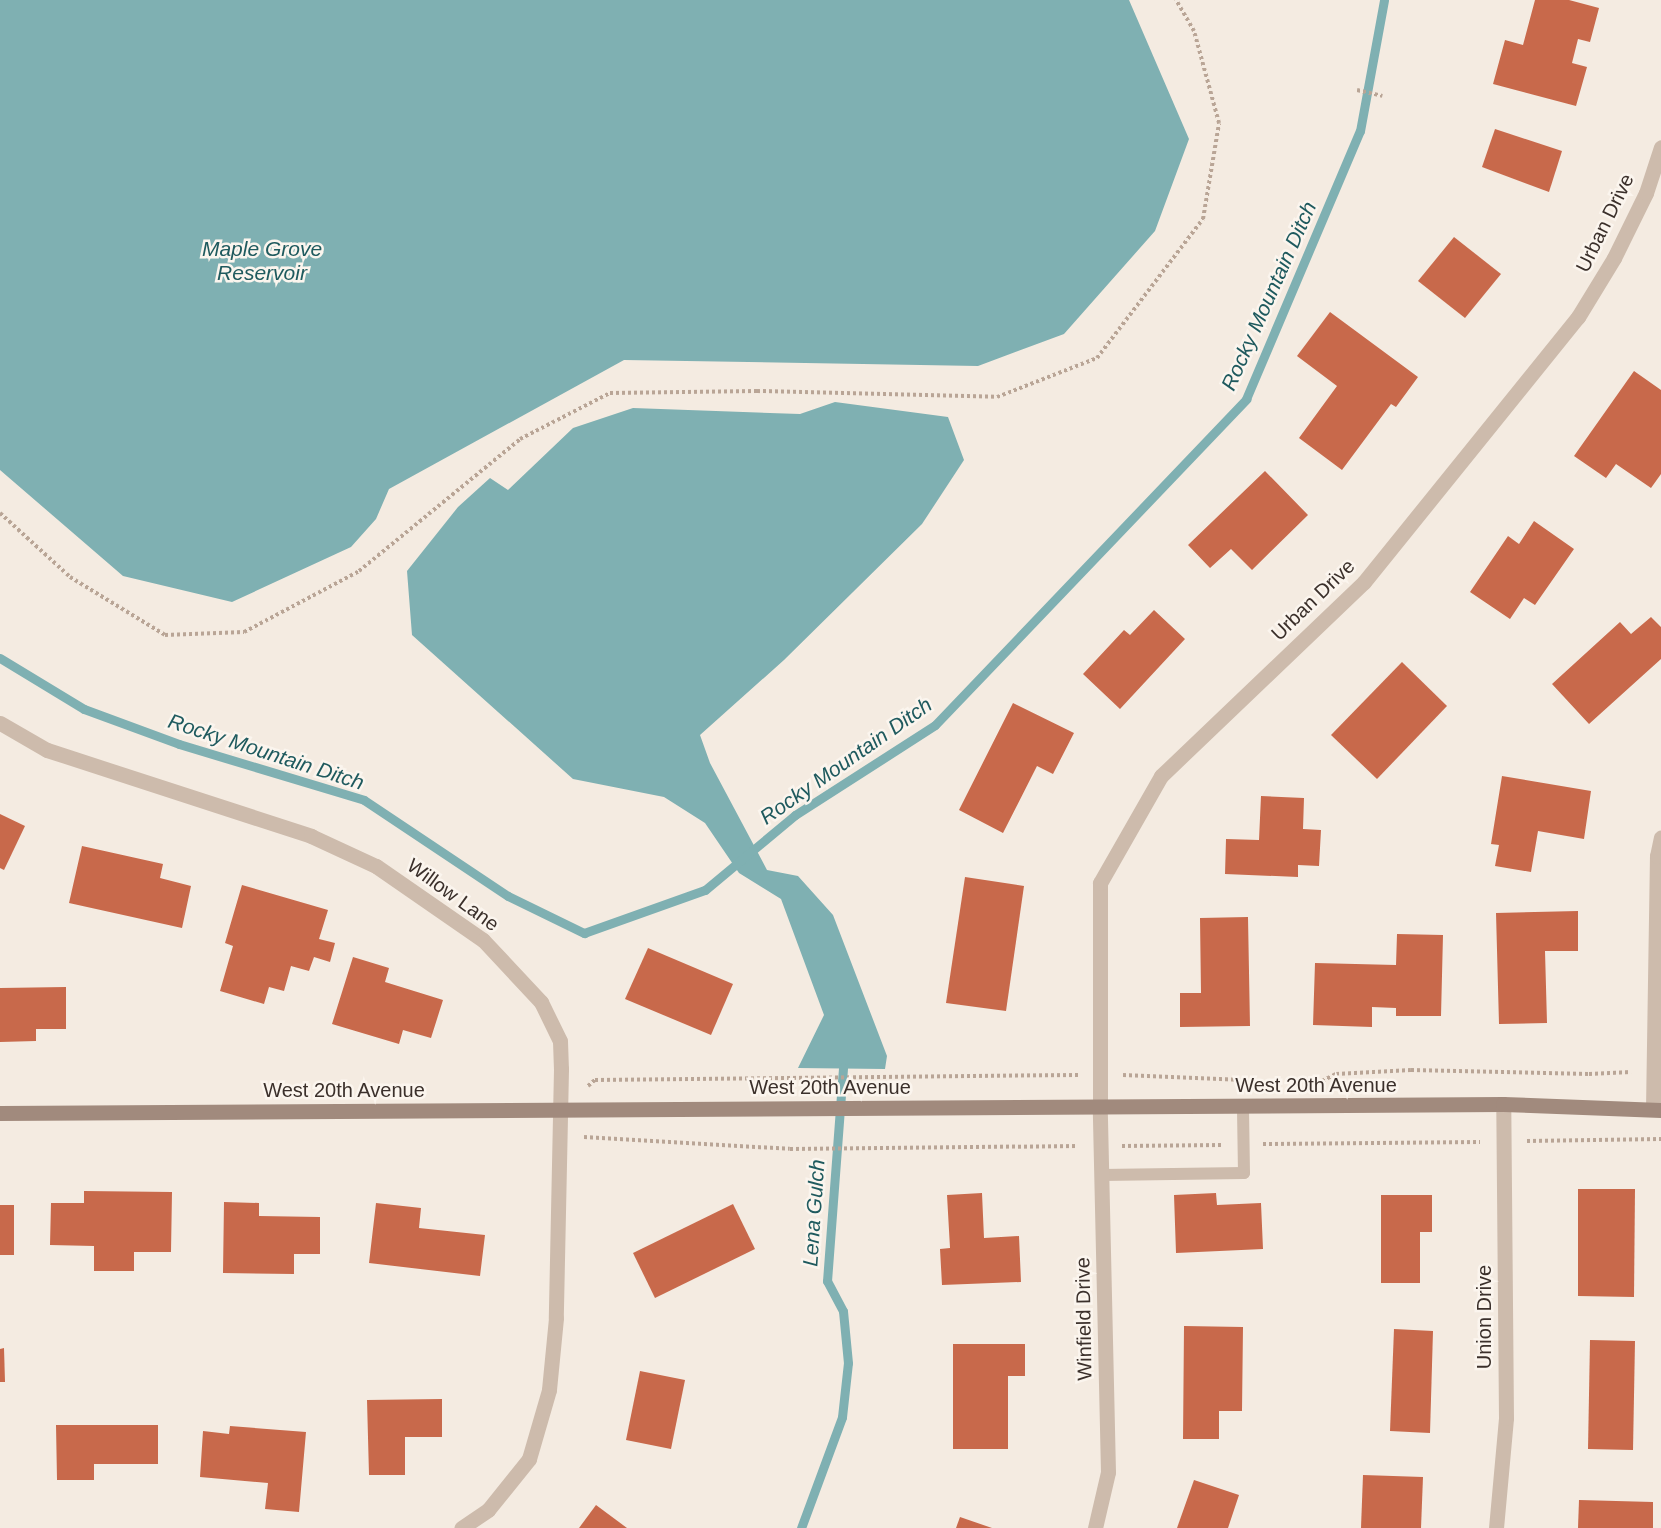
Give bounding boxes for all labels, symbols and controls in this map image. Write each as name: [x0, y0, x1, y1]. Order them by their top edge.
street label: Urban Drive: [1571, 170, 1639, 276]
water label: Rocky Mountain Ditch: [1216, 198, 1322, 394]
water label: Maple Grove Reservoir: [202, 236, 322, 286]
street label: Urban Drive: [1266, 554, 1360, 646]
water label: Rocky Mountain Ditch: [755, 692, 937, 830]
water label: Rocky Mountain Ditch: [165, 708, 367, 796]
street label: Willow Lane: [402, 854, 504, 936]
street label: West 20th Avenue: [1235, 1073, 1397, 1097]
street label: West 20th Avenue: [749, 1075, 911, 1099]
street label: West 20th Avenue: [263, 1078, 425, 1102]
water label: Lena Gulch: [798, 1159, 830, 1267]
street label: Winfield Drive: [1071, 1257, 1097, 1381]
street label: Union Drive: [1472, 1265, 1496, 1369]

